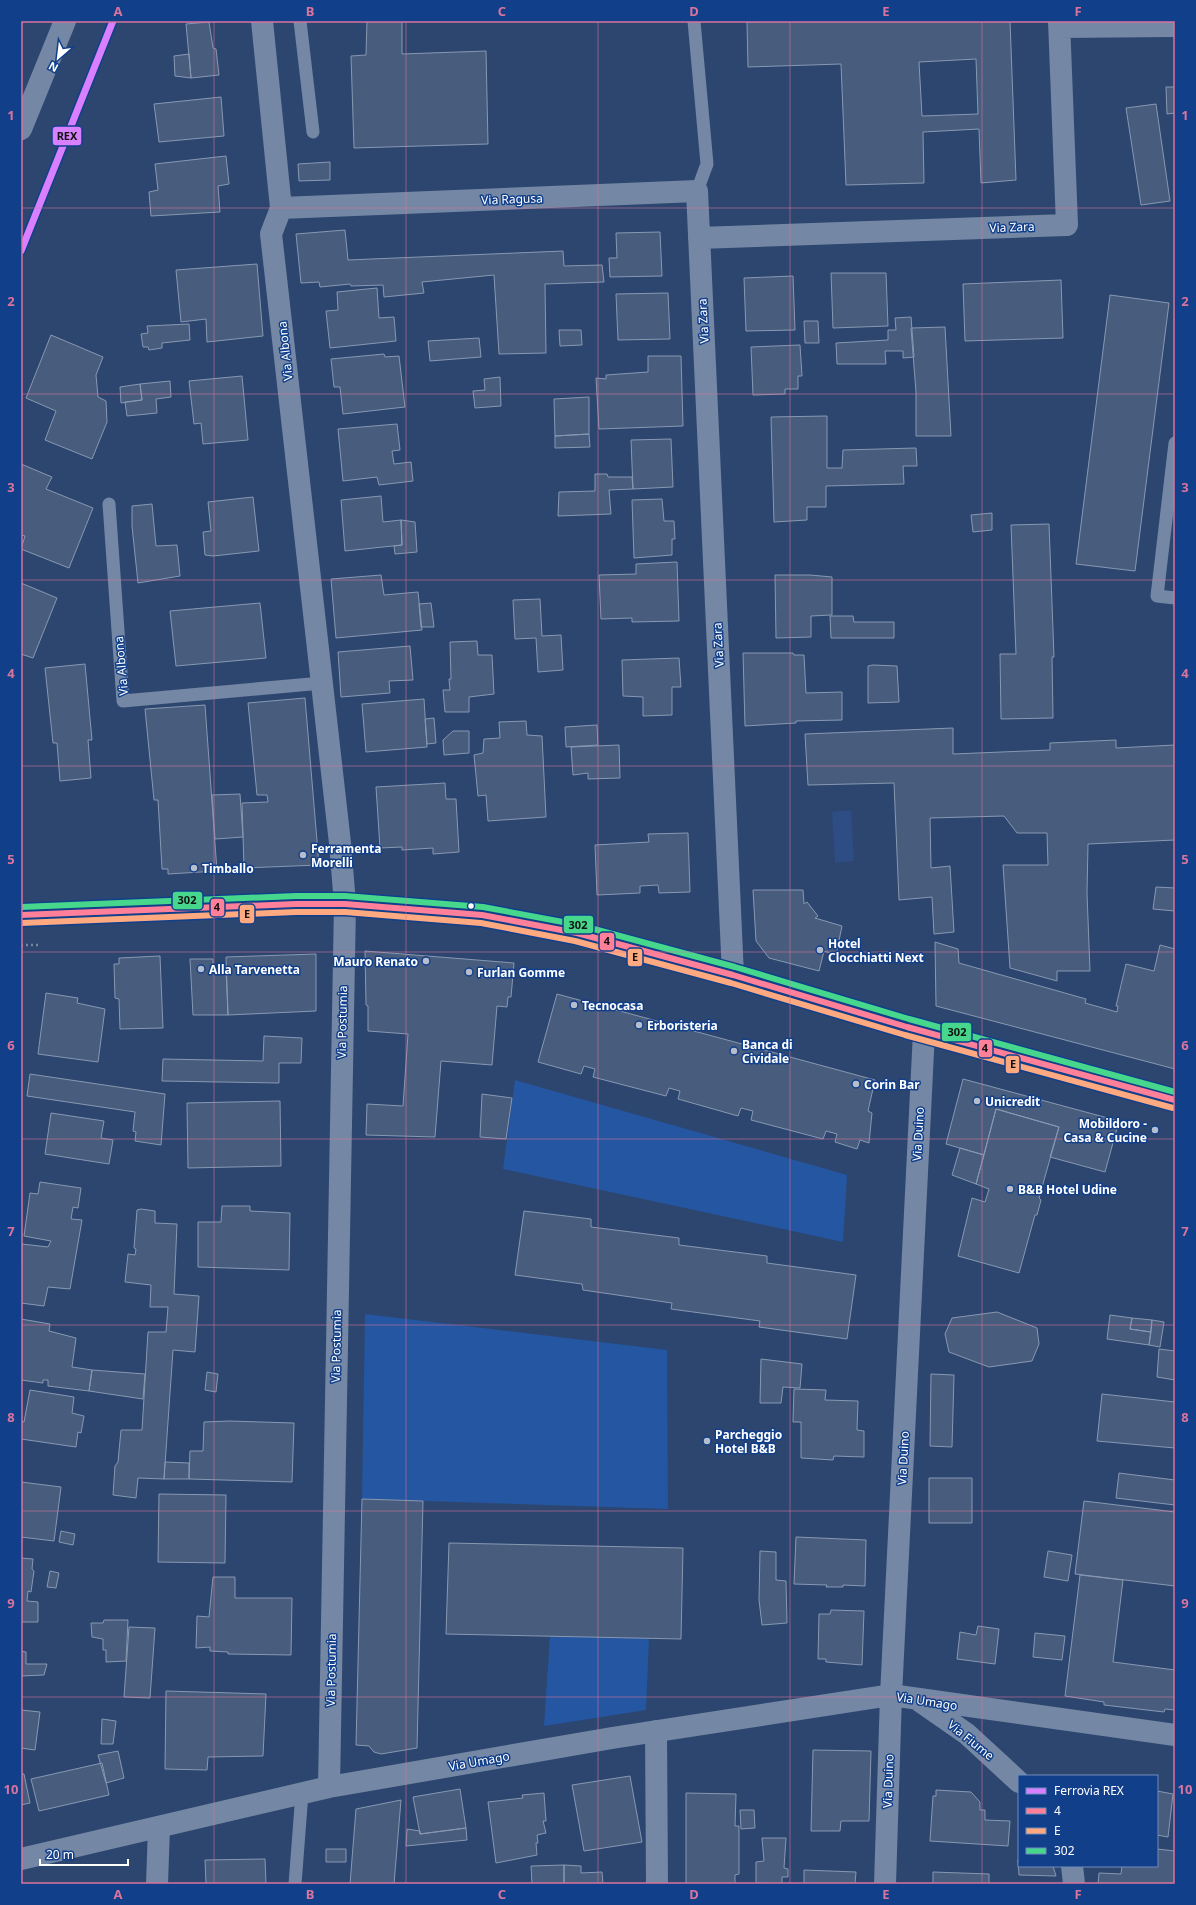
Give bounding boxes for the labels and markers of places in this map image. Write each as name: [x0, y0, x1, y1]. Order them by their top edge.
place label: Ferramenta Morelli: [311, 840, 382, 871]
marker: Ferramenta Morelli: [298, 850, 308, 860]
place label: Timballo: [202, 860, 254, 877]
marker: Timballo: [189, 863, 199, 873]
unlabelled marker: [466, 901, 476, 911]
place label: Hotel Clocchiatti Next: [828, 935, 924, 966]
marker: Hotel Clocchiatti Next: [815, 945, 825, 955]
place label: Mauro Renato: [333, 953, 418, 970]
marker: Mauro Renato: [421, 956, 431, 966]
place label: Alla Tarvenetta: [209, 961, 300, 978]
marker: Alla Tarvenetta: [196, 964, 206, 974]
place label: Furlan Gomme: [477, 964, 565, 981]
marker: Furlan Gomme: [464, 967, 474, 977]
place label: Tecnocasa: [582, 997, 643, 1014]
marker: Tecnocasa: [569, 1000, 579, 1010]
place label: Erboristeria: [647, 1017, 718, 1034]
marker: Erboristeria: [634, 1020, 644, 1030]
place label: Banca di Cividale: [742, 1036, 793, 1067]
marker: Banca di Cividale: [729, 1046, 739, 1056]
place label: Corin Bar: [864, 1076, 920, 1093]
marker: Corin Bar: [851, 1079, 861, 1089]
place label: Unicredit: [985, 1093, 1040, 1110]
marker: Unicredit: [972, 1096, 982, 1106]
place label: Mobildoro - Casa & Cucine: [1063, 1115, 1147, 1146]
marker: Mobildoro - Casa & Cucine: [1150, 1125, 1160, 1135]
place label: B&B Hotel Udine: [1018, 1181, 1117, 1198]
marker: B&B Hotel Udine: [1005, 1184, 1015, 1194]
place label: Parcheggio Hotel B&B: [715, 1426, 782, 1457]
marker: Parcheggio Hotel B&B: [702, 1436, 712, 1446]

